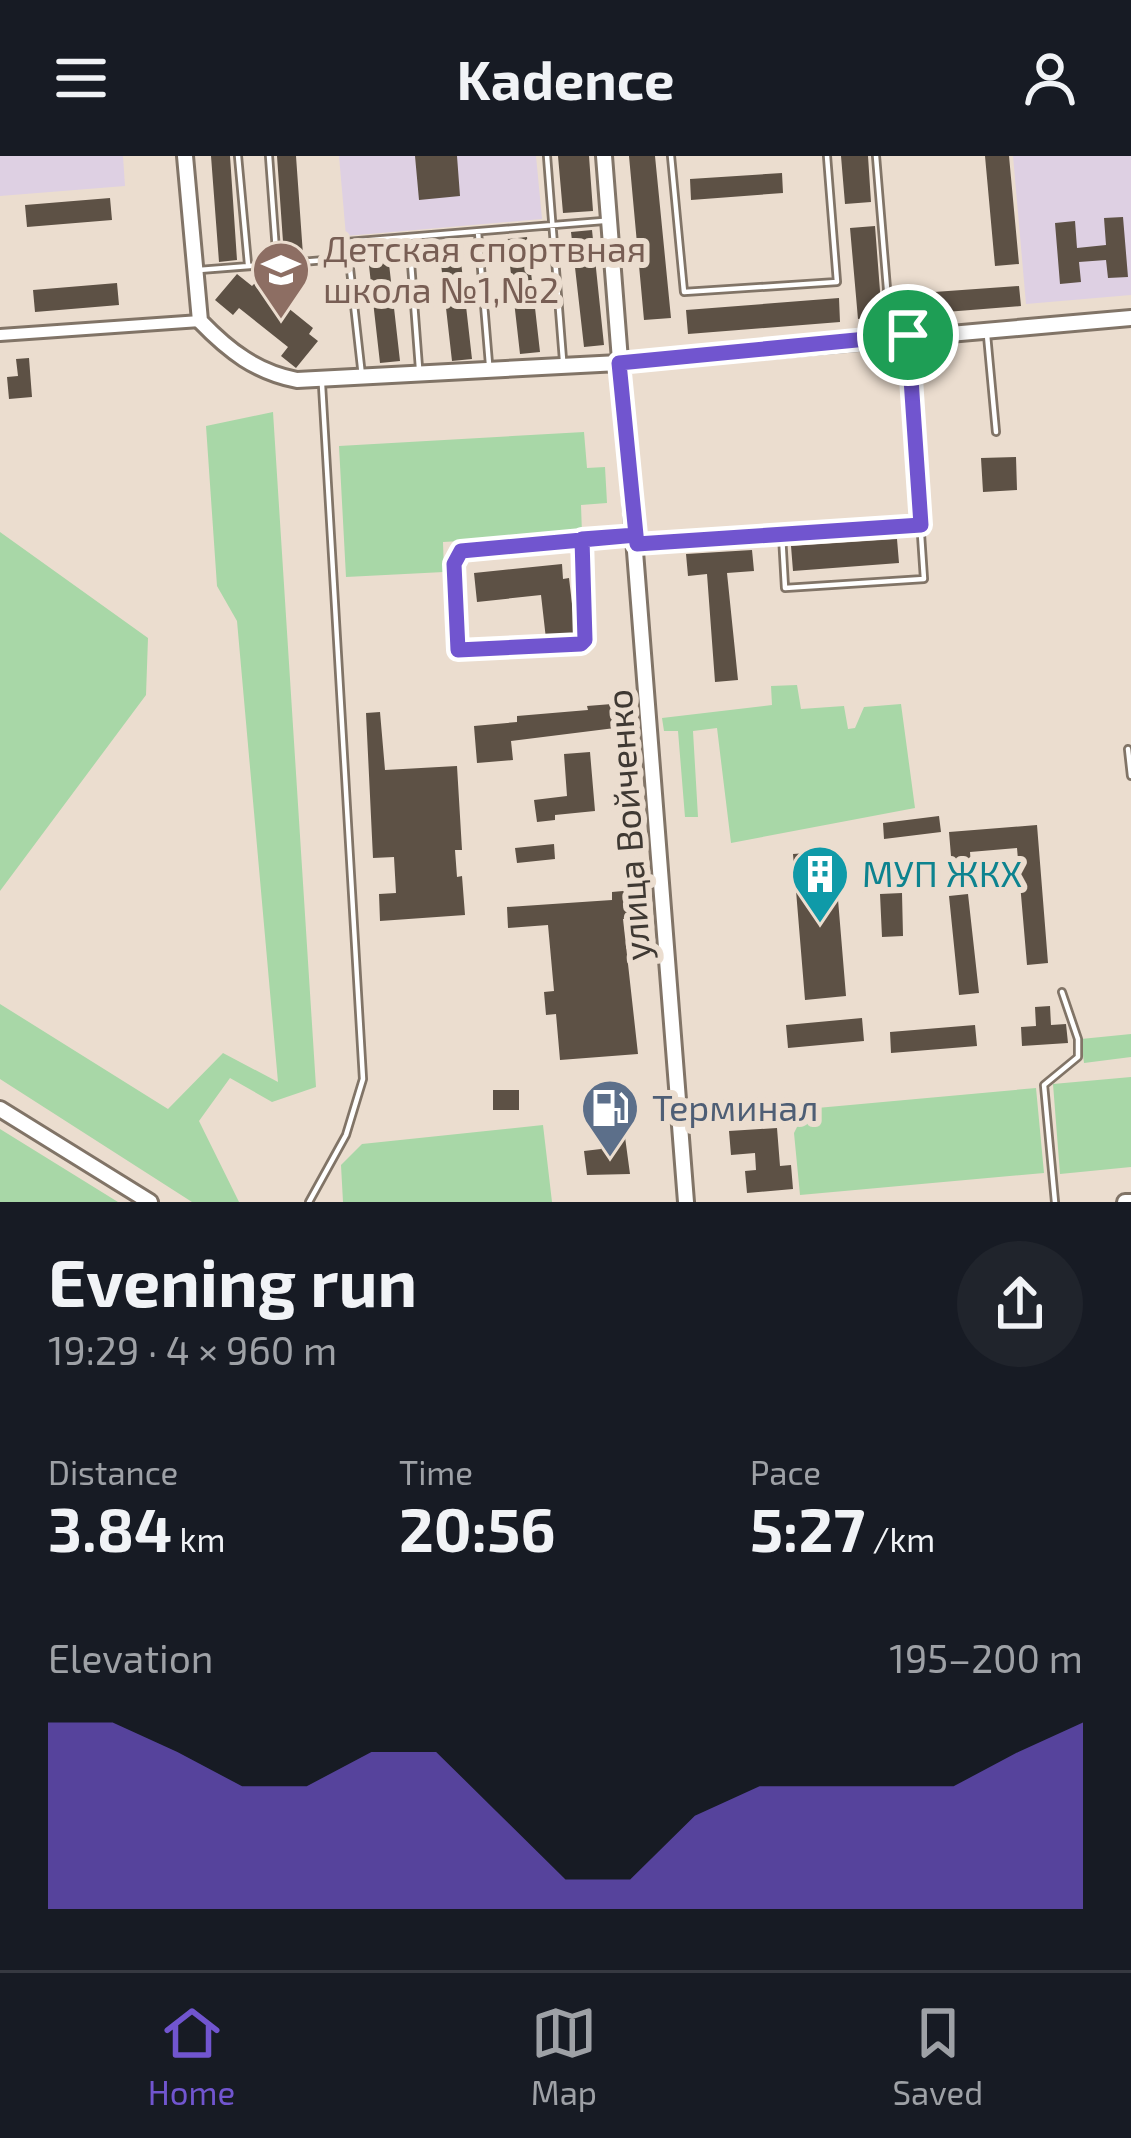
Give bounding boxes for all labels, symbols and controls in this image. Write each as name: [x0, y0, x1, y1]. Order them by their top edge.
icon: menu: [48, 45, 114, 111]
icon: person: [1017, 45, 1083, 111]
text: Kadence: [457, 46, 674, 111]
place label: Детская спортвная школа №1,№2: [323, 226, 646, 310]
school or university icon: Детская спортвная школа №1,№2: [250, 239, 312, 321]
pin: [857, 284, 959, 386]
icon: arrive: [875, 302, 941, 368]
street label: улица Войченко: [596, 688, 658, 962]
building icon: МУП ЖКХ: [789, 843, 851, 925]
place label: МУП ЖКХ: [862, 851, 1022, 894]
fuel station icon: Терминал: [579, 1077, 641, 1159]
place label: Терминал: [652, 1085, 818, 1128]
text: Evening run: [48, 1241, 417, 1320]
button: share: [957, 1241, 1083, 1367]
text: 19:29 · 4 × 960 m: [48, 1326, 337, 1373]
text: Distance: [48, 1452, 178, 1492]
text: Time: [399, 1452, 473, 1492]
text: Pace: [750, 1452, 821, 1492]
text: 3.84: [48, 1492, 172, 1564]
text: 20:56: [399, 1492, 556, 1564]
text: 5:27: [750, 1492, 865, 1564]
text: km: [172, 1519, 225, 1559]
text: /km: [865, 1519, 935, 1559]
text: Elevation: [48, 1634, 213, 1681]
text: 195–200 m: [889, 1634, 1083, 1681]
tab: Home: [148, 2000, 235, 2112]
tab: Map: [531, 2000, 597, 2112]
tab: Saved: [893, 2000, 983, 2112]

